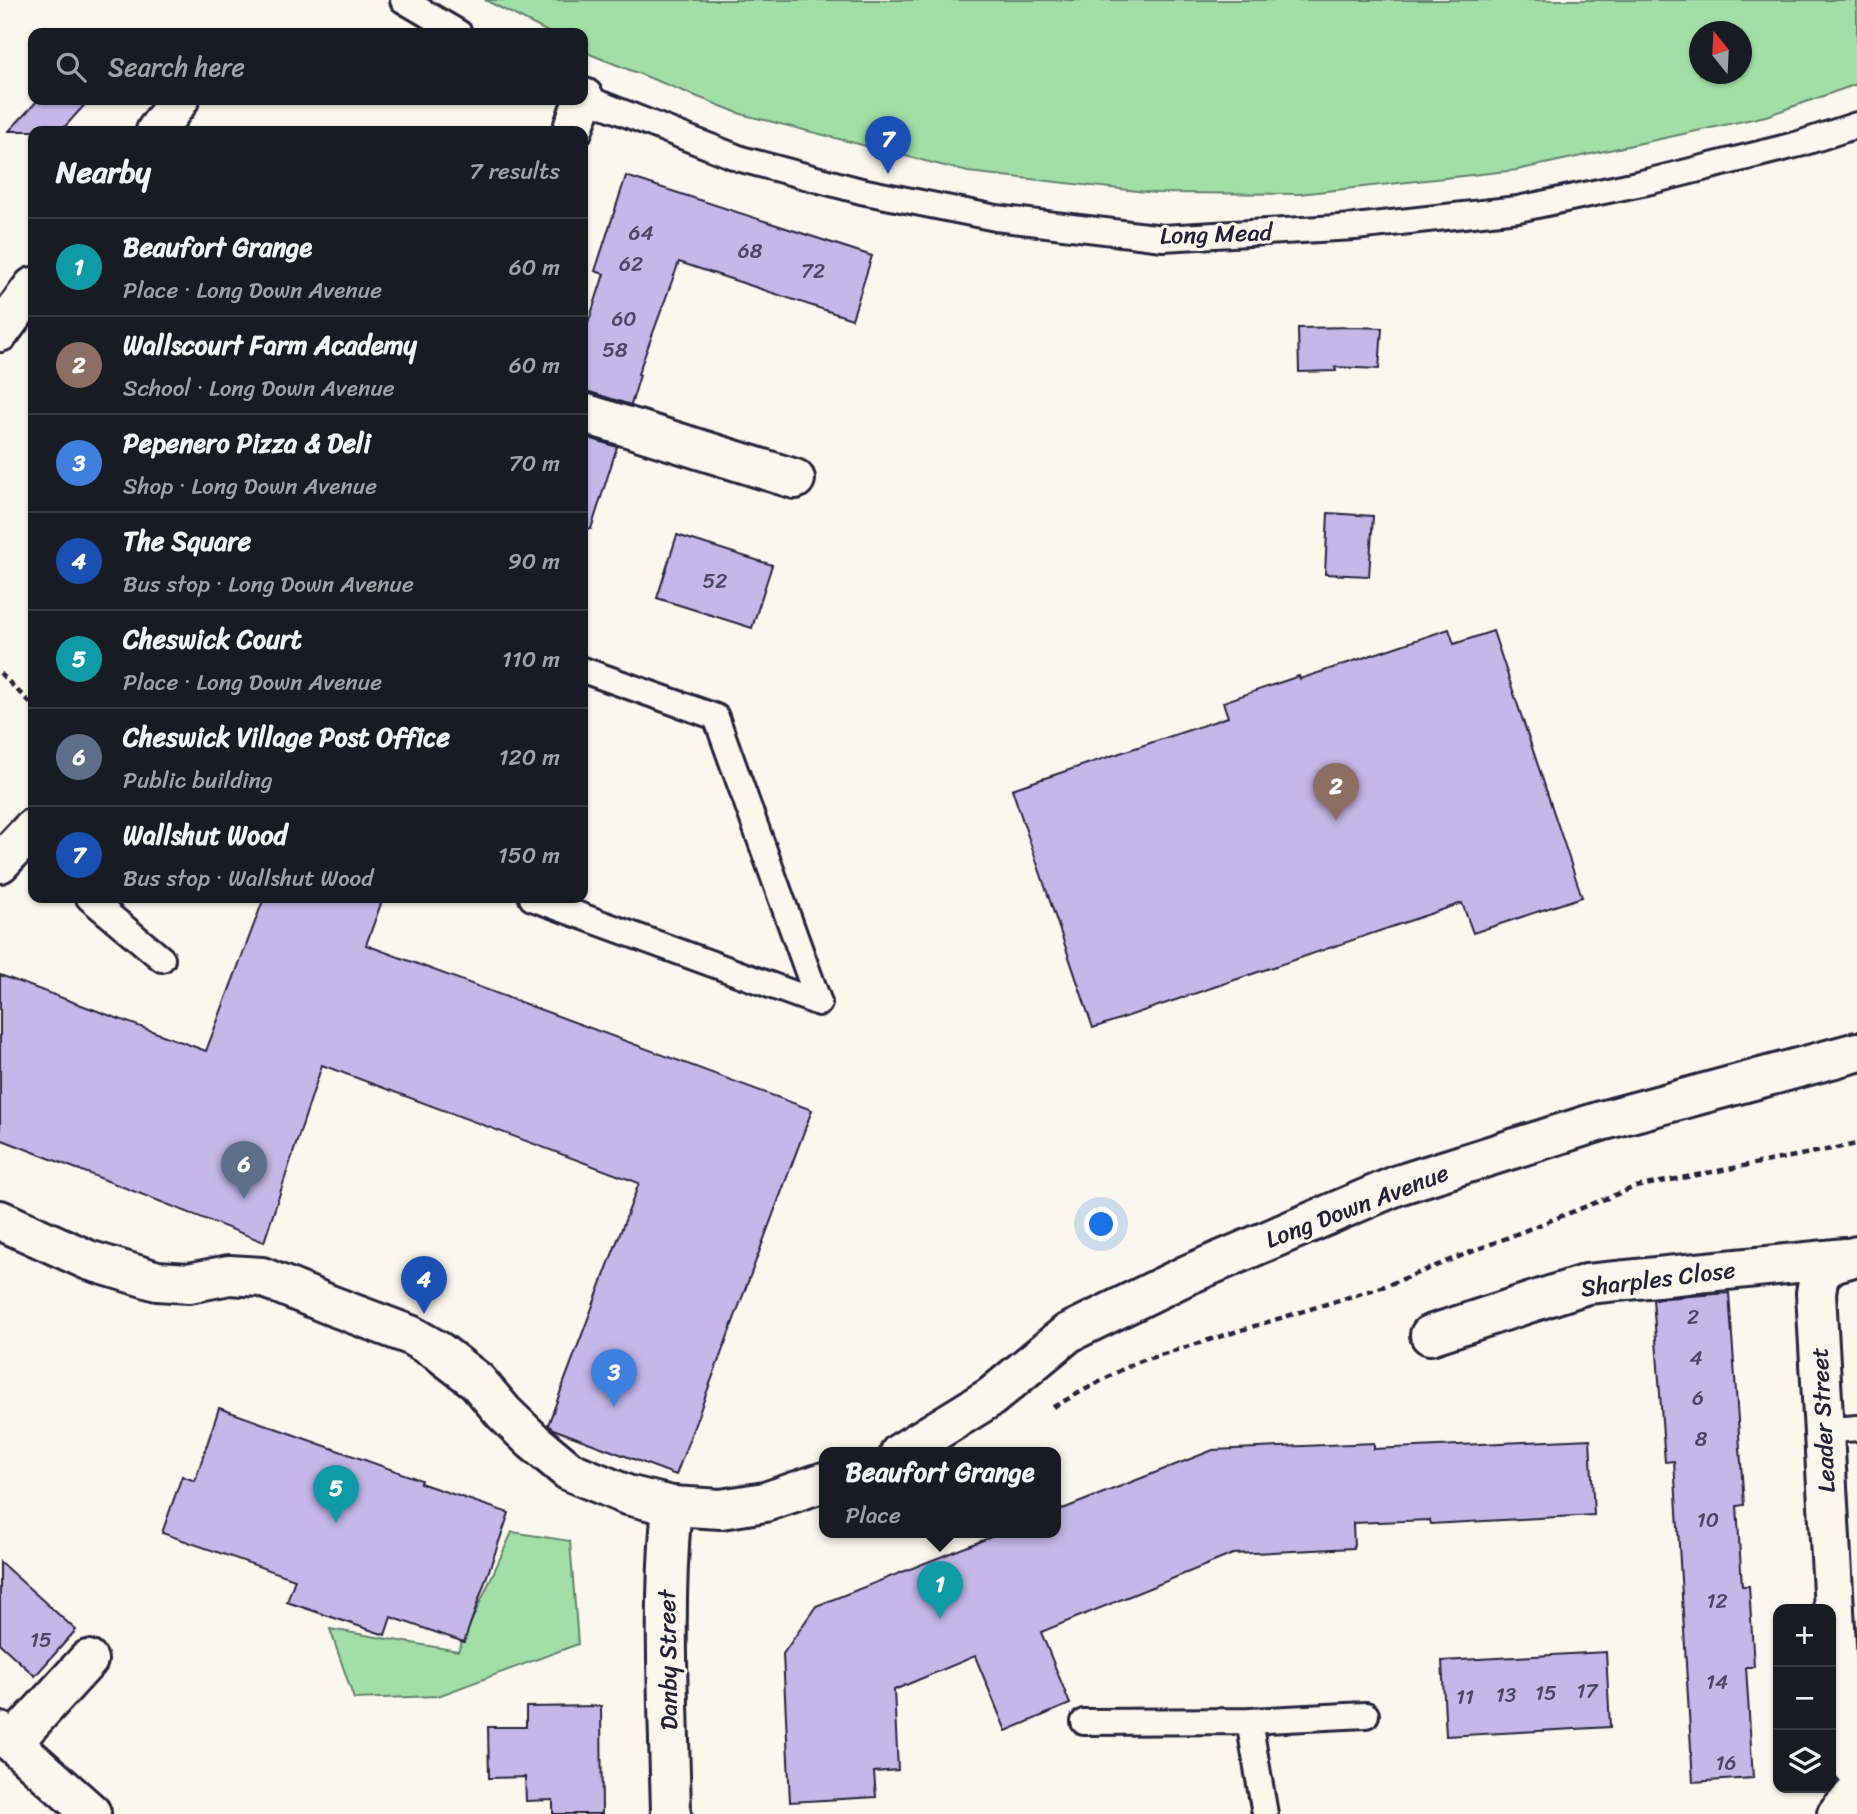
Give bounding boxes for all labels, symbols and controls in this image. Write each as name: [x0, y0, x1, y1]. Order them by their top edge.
north arrow: [1689, 21, 1752, 84]
search box: [28, 28, 588, 105]
text: Search here: [108, 44, 245, 90]
icon: search: [52, 48, 90, 86]
pin: 7: [865, 116, 911, 174]
text: Nearby: [56, 145, 151, 199]
text: 7 results: [470, 151, 560, 192]
street label: Long Mead: [1159, 211, 1274, 257]
house number: 64: [628, 214, 654, 252]
text: Beaufort Grange: [123, 224, 312, 270]
house number: 68: [738, 232, 763, 270]
house number: 62: [619, 245, 643, 283]
text: 1: [74, 247, 84, 288]
text: 60 m: [509, 247, 560, 288]
house number: 72: [801, 252, 825, 290]
text: Place · Long Down Avenue: [123, 270, 382, 311]
house number: 60: [611, 300, 637, 338]
text: Wallscourt Farm Academy: [123, 322, 417, 368]
house number: 58: [602, 331, 628, 369]
text: 2: [72, 345, 86, 386]
text: 60 m: [509, 345, 560, 386]
text: School · Long Down Avenue: [123, 368, 395, 409]
text: Pepenero Pizza & Deli: [123, 420, 371, 466]
text: 3: [73, 443, 85, 484]
text: 70 m: [509, 443, 560, 484]
text: Shop · Long Down Avenue: [123, 466, 377, 507]
text: The Square: [123, 518, 251, 564]
text: 4: [72, 541, 86, 582]
text: 90 m: [508, 541, 560, 582]
house number: 52: [703, 562, 727, 600]
text: Bus stop · Long Down Avenue: [123, 564, 414, 605]
text: Cheswick Court: [123, 616, 302, 662]
text: 5: [72, 639, 86, 680]
text: 110 m: [502, 639, 560, 680]
text: Place · Long Down Avenue: [123, 662, 382, 703]
text: Cheswick Village Post Office: [123, 714, 450, 760]
text: 6: [72, 737, 86, 778]
text: 120 m: [499, 737, 560, 778]
text: Public building: [123, 760, 273, 801]
pin: 2: [1313, 763, 1359, 821]
text: Wallshut Wood: [123, 812, 287, 858]
text: 7: [72, 835, 86, 876]
text: 150 m: [498, 835, 560, 876]
text: Bus stop · Wallshut Wood: [123, 858, 373, 899]
pin: 6: [221, 1141, 267, 1199]
street label: Long Down Avenue: [1259, 1152, 1455, 1260]
your location: [1084, 1207, 1118, 1241]
street label: Sharples Close: [1578, 1249, 1738, 1309]
pin: 4: [401, 1256, 447, 1314]
house number: 2: [1687, 1298, 1699, 1336]
house number: 4: [1689, 1339, 1703, 1377]
street label: Leader Street: [1798, 1346, 1848, 1494]
pin: 3: [591, 1349, 637, 1407]
house number: 6: [1692, 1379, 1704, 1417]
house number: 8: [1695, 1420, 1708, 1458]
popup: [819, 1447, 1061, 1538]
text: Beaufort Grange: [846, 1449, 1034, 1495]
pin: 5: [313, 1465, 359, 1523]
text: Place: [846, 1495, 901, 1536]
house number: 10: [1697, 1501, 1719, 1539]
pin: 1: [917, 1561, 963, 1619]
house number: 12: [1706, 1582, 1728, 1620]
street label: Danby Street: [646, 1588, 690, 1731]
map controls: [1773, 1604, 1836, 1793]
button: +: [1773, 1604, 1836, 1667]
house number: 15: [30, 1621, 52, 1659]
house number: 14: [1706, 1663, 1728, 1701]
button: −: [1773, 1667, 1836, 1730]
house number: 17: [1577, 1672, 1600, 1710]
house number: 15: [1535, 1674, 1557, 1712]
house number: 13: [1496, 1676, 1517, 1714]
house number: 11: [1456, 1678, 1474, 1716]
button: layers: [1773, 1730, 1836, 1793]
house number: 16: [1716, 1744, 1736, 1782]

